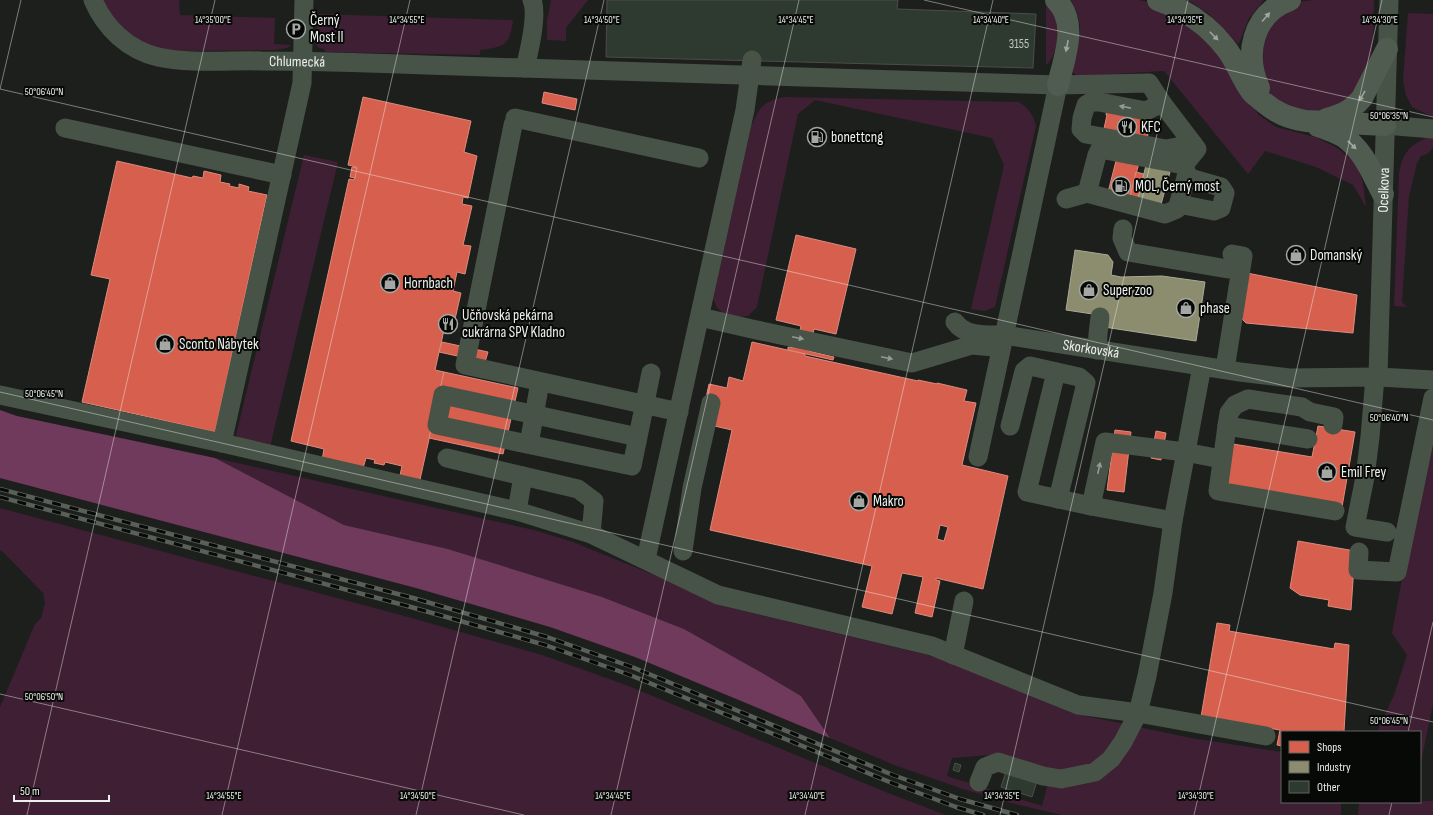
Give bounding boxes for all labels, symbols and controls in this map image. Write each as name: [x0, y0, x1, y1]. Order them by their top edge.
place label: Černý Most II: [310, 11, 344, 47]
one-way arrow: [1261, 13, 1270, 22]
text: 14°35'00"E: [195, 14, 231, 26]
text: 14°34'55"E: [389, 14, 425, 26]
text: 14°34'50"E: [584, 14, 620, 26]
text: 14°34'45"E: [778, 14, 814, 26]
text: 14°34'40"E: [973, 14, 1009, 26]
text: 14°34'35"E: [1167, 14, 1203, 26]
text: 14°34'30"E: [1362, 14, 1398, 26]
parking icon: Černý Most II: [285, 18, 307, 40]
one-way arrow: [1209, 31, 1219, 41]
house number: 3155: [1009, 36, 1029, 52]
one-way arrow: [1063, 40, 1069, 52]
street label: Chlumecká: [269, 52, 325, 72]
text: 50°06'40"N: [25, 86, 63, 98]
one-way arrow: [1359, 90, 1366, 102]
one-way arrow: [1119, 104, 1132, 110]
text: 50°06'35"N: [1370, 110, 1408, 122]
restaurant icon: KFC: [1116, 116, 1138, 138]
place label: KFC: [1141, 118, 1161, 137]
fuel station icon: bonettcng: [806, 126, 828, 148]
place label: bonettcng: [831, 128, 883, 147]
one-way arrow: [1347, 140, 1357, 150]
street label: Ocelkova: [1374, 167, 1394, 213]
fuel station icon: MOL, Černý most: [1110, 175, 1132, 197]
place label: MOL, Černý most: [1135, 177, 1220, 196]
shop icon: Domanský: [1285, 244, 1307, 266]
place label: Domanský: [1310, 246, 1363, 265]
shop icon: Hornbach: [379, 272, 401, 294]
place label: Hornbach: [404, 274, 453, 293]
shop icon: Super zoo: [1078, 279, 1100, 301]
place label: Super zoo: [1103, 281, 1152, 300]
shop icon: phase: [1175, 297, 1197, 319]
place label: phase: [1200, 299, 1230, 318]
place label: Učňovská pekárna cukrárna SPV Kladno: [462, 306, 565, 342]
restaurant icon: Učňovská pekárna cukrárna SPV Kladno: [437, 313, 459, 335]
shop icon: Sconto Nábytek: [154, 333, 176, 355]
place label: Sconto Nábytek: [179, 335, 259, 354]
street label: Skorkovská: [1061, 335, 1121, 363]
one-way arrow: [792, 336, 804, 342]
one-way arrow: [881, 355, 894, 361]
text: 50°06'45"N: [25, 388, 63, 400]
text: 50°06'40"N: [1370, 412, 1408, 424]
shop icon: Emil Frey: [1316, 461, 1338, 483]
one-way arrow: [1097, 462, 1103, 474]
place label: Emil Frey: [1341, 463, 1386, 482]
shop icon: Makro: [848, 490, 870, 512]
place label: Makro: [873, 492, 904, 511]
text: 50°06'50"N: [25, 691, 63, 703]
text: 50°06'45"N: [1370, 715, 1408, 727]
legend: [1281, 731, 1421, 803]
text: Shops: [1317, 740, 1342, 755]
text: Industry: [1317, 760, 1351, 775]
scale bar: [14, 777, 109, 803]
text: Other: [1317, 780, 1341, 795]
text: 50 m: [20, 784, 40, 799]
text: 14°34'55"E: [206, 790, 242, 802]
text: 14°34'50"E: [400, 790, 436, 802]
text: 14°34'45"E: [595, 790, 631, 802]
text: 14°34'40"E: [789, 790, 825, 802]
text: 14°34'35"E: [984, 790, 1020, 802]
text: 14°34'30"E: [1178, 790, 1214, 802]

